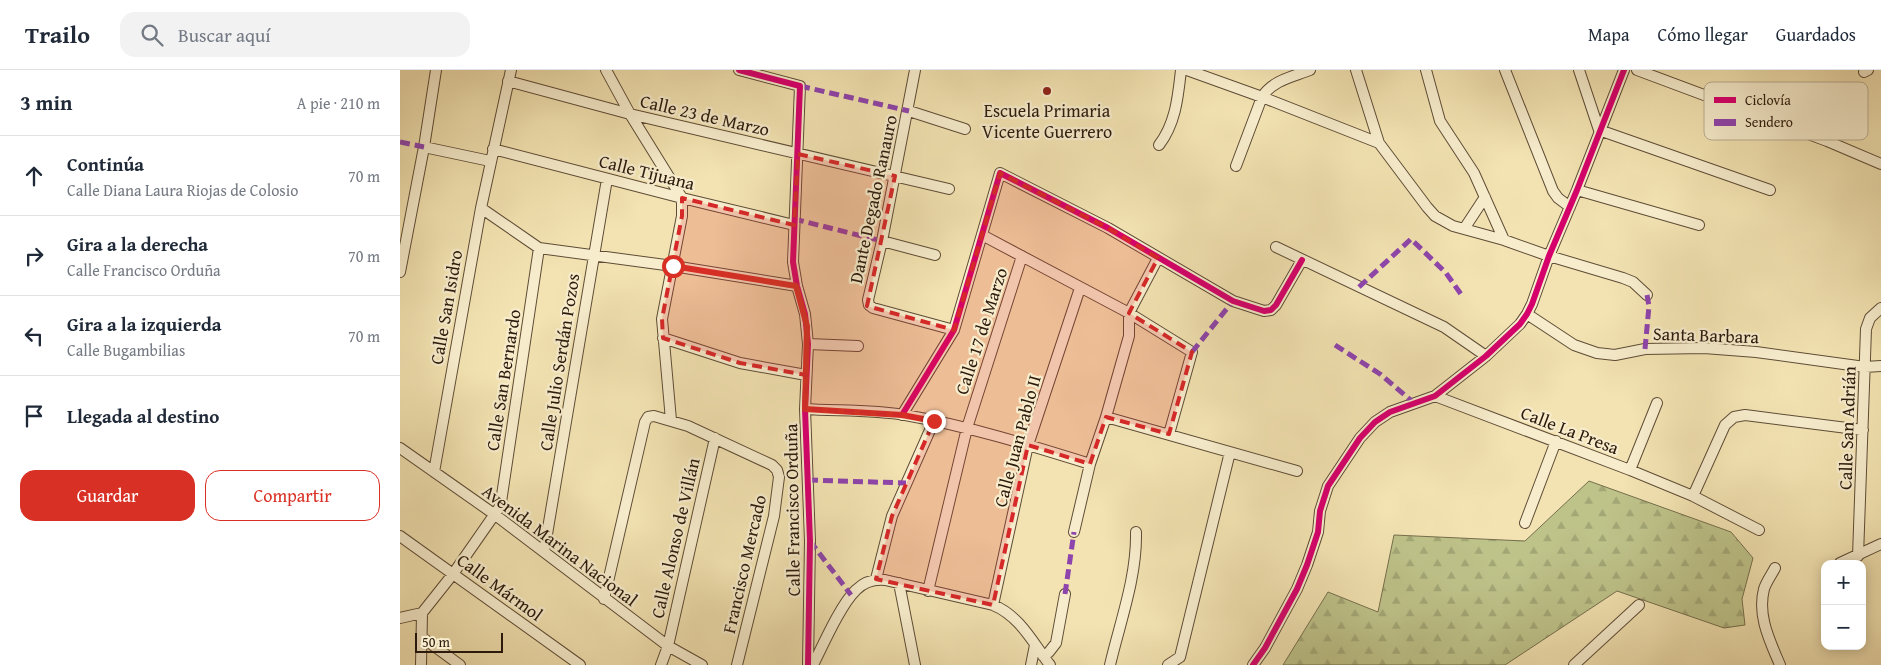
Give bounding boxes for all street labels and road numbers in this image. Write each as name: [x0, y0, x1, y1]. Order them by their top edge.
street label: Calle 23 de Marzo: [638, 87, 772, 143]
street label: Dante Degado Ranauro: [842, 112, 904, 286]
street label: Calle Tijuana: [596, 147, 698, 197]
street label: Calle San Isidro: [423, 248, 469, 366]
street label: Calle 17 de Marzo: [948, 264, 1014, 398]
street label: Calle Julio Serdán Pozos: [532, 271, 586, 453]
street label: Calle San Bernardo: [478, 307, 528, 453]
street label: Santa Barbara: [1653, 320, 1760, 350]
street label: Calle San Adrián: [1831, 366, 1863, 490]
street label: Calle Juan Pablo II: [986, 372, 1048, 510]
street label: Calle La Presa: [1517, 399, 1623, 461]
street label: Calle Francisco Orduña: [777, 423, 807, 597]
street label: Calle Alonso de Villán: [643, 455, 707, 621]
street label: Avenida Marina Nacional: [477, 477, 643, 613]
street label: Francisco Mercado: [715, 492, 773, 636]
street label: Calle Mármol: [451, 547, 549, 627]

